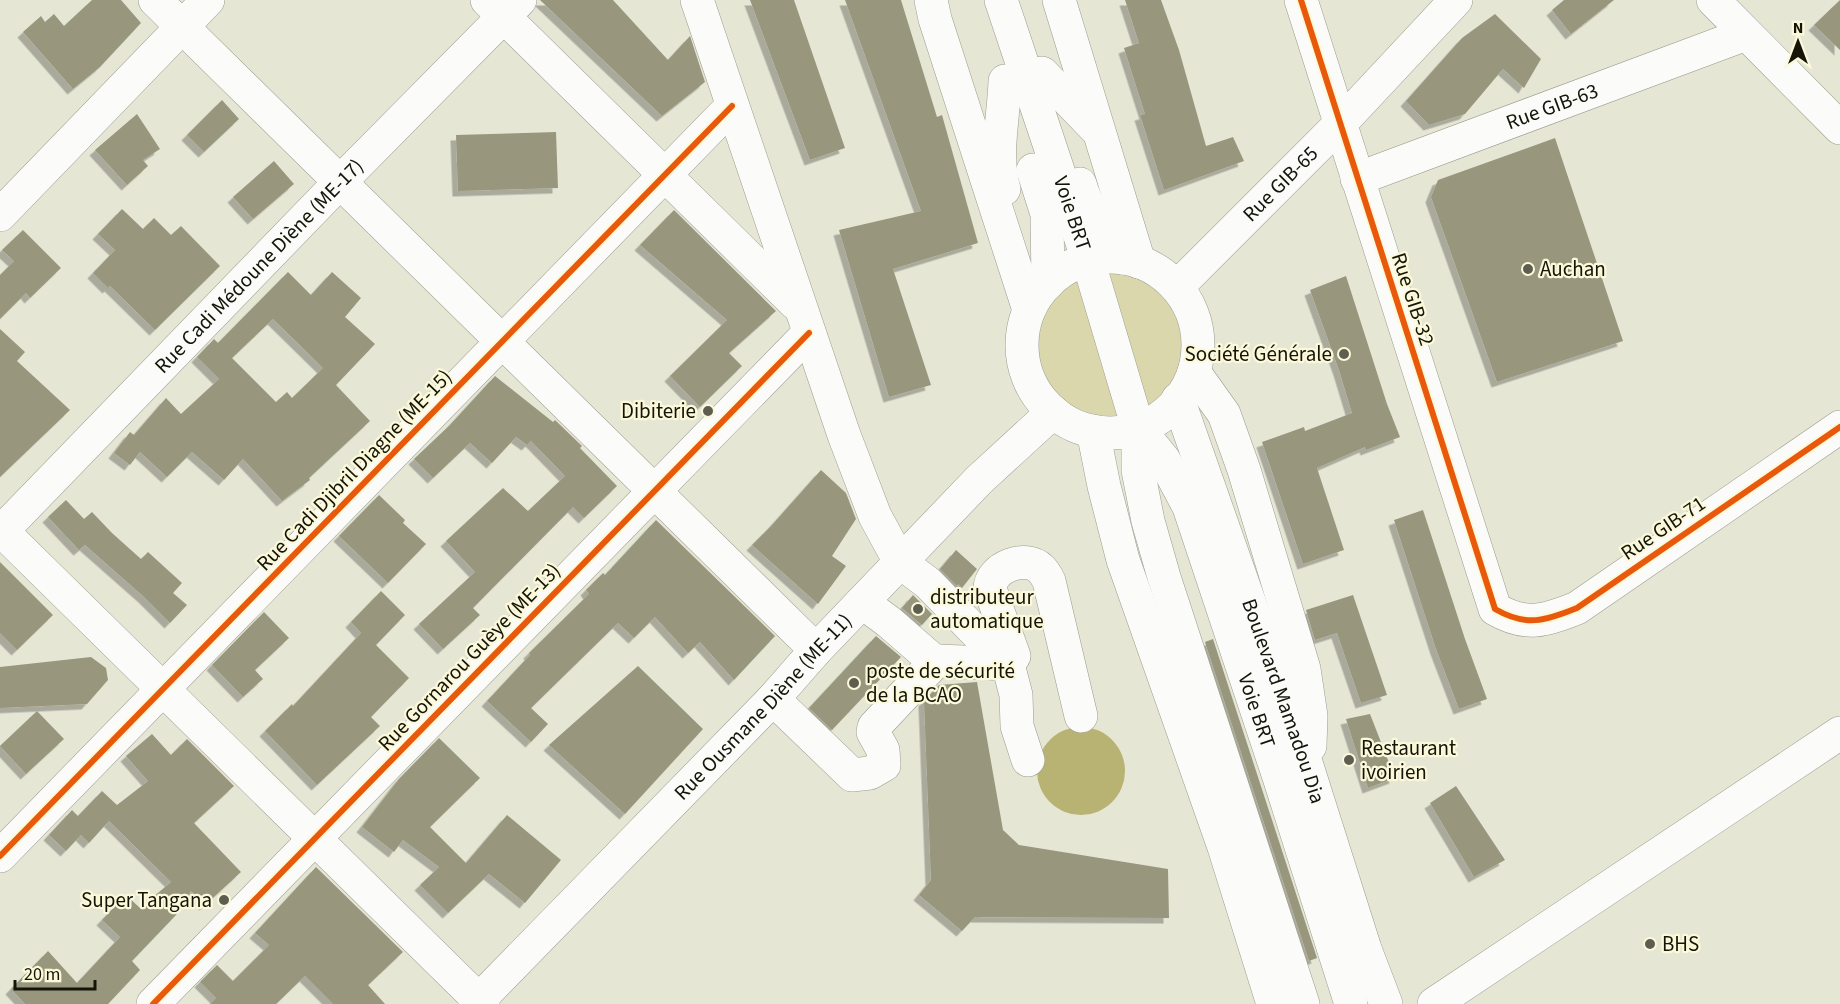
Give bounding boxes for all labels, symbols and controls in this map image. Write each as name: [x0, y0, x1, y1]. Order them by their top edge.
north arrow: [1768, 12, 1828, 72]
text: N: [1793, 17, 1803, 39]
street label: Rue GIB-63: [1502, 75, 1602, 137]
street label: Rue GIB-65: [1236, 139, 1325, 228]
street label: Rue Cadi Médoune Diène (ME-17): [147, 152, 370, 380]
street label: Voie BRT: [1046, 172, 1099, 255]
street label: Rue GIB-32: [1384, 249, 1442, 349]
place label: Auchan: [1540, 254, 1606, 284]
marker: Auchan: [1521, 262, 1535, 276]
place label: Société Générale: [1185, 339, 1332, 369]
marker: Société Générale: [1337, 347, 1351, 361]
street label: Rue Cadi Djibril Diagne (ME-15): [249, 362, 459, 578]
place label: Dibiterie: [621, 396, 696, 426]
marker: Dibiterie: [701, 404, 715, 418]
street label: Rue GIB-71: [1615, 489, 1711, 567]
street label: Rue Gornarou Guèye (ME-13): [371, 556, 567, 758]
place label: distributeur automatique: [930, 582, 1044, 636]
street label: Boulevard Mamadou Dia: [1234, 594, 1333, 807]
marker: distributeur automatique: [911, 602, 925, 616]
street label: Rue Ousmane Diène (ME-11): [667, 606, 859, 807]
place label: poste de sécurité de la BCAO: [866, 656, 1015, 710]
street label: Voie BRT: [1230, 669, 1283, 752]
marker: poste de sécurité de la BCAO: [847, 676, 861, 690]
place label: Restaurant ivoirien: [1361, 733, 1456, 787]
marker: Restaurant ivoirien: [1342, 753, 1356, 767]
place label: Super Tangana: [81, 885, 212, 915]
marker: Super Tangana: [217, 893, 231, 907]
place label: BHS: [1662, 929, 1699, 959]
marker: BHS: [1643, 937, 1657, 951]
scale bar: [15, 953, 94, 991]
text: 20 m: [24, 962, 60, 987]

